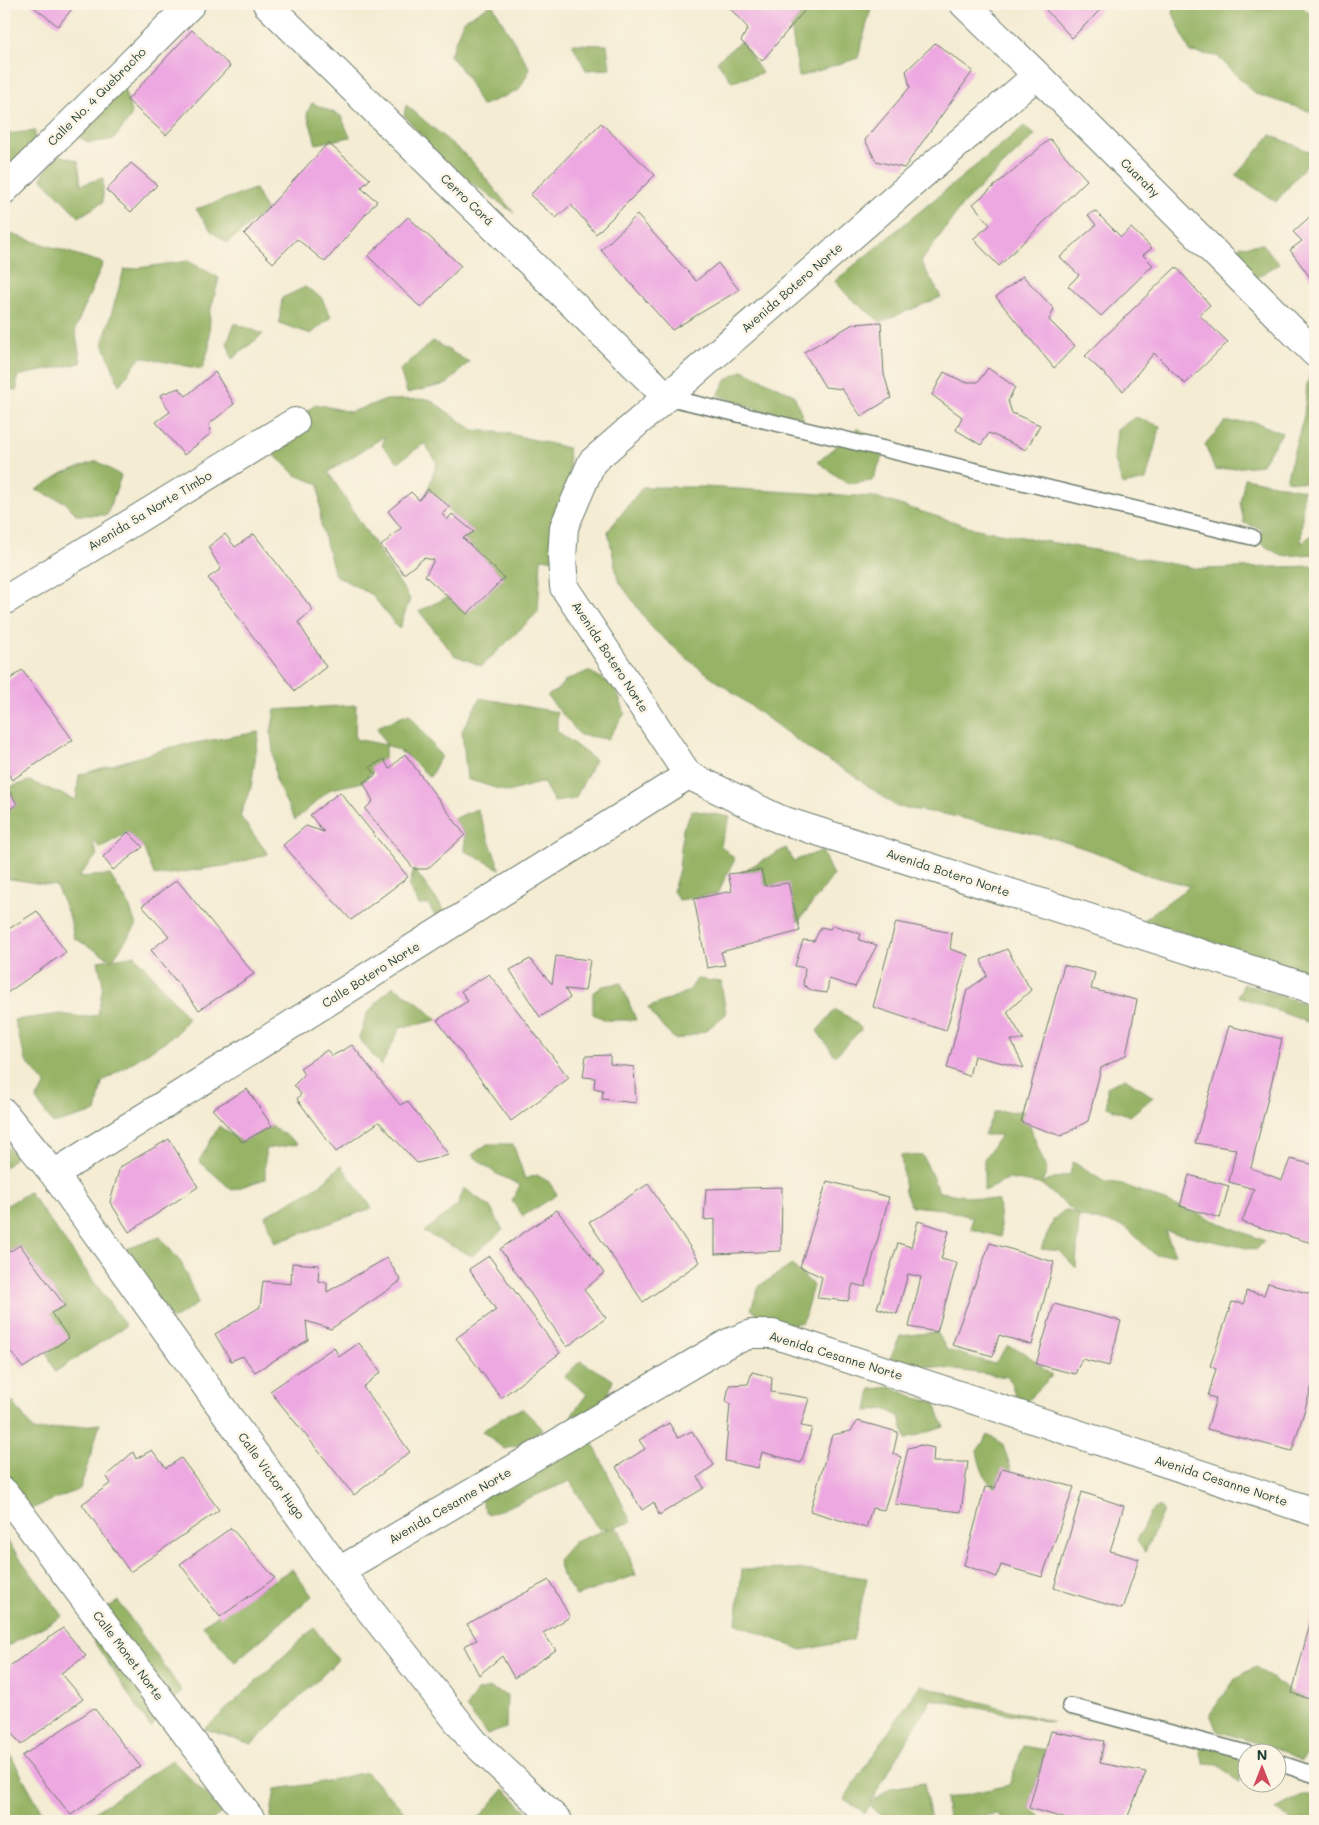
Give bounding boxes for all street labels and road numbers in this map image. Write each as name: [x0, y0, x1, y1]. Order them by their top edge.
street label: Calle No. 4 Quebracho: [44, 44, 149, 149]
street label: Cuarahy: [1118, 154, 1164, 200]
street label: Cerro Corá: [438, 170, 498, 229]
street label: Avenida Botero Norte: [737, 239, 845, 336]
street label: Avenida 5a Norte Timbo: [85, 467, 214, 553]
street label: Avenida Botero Norte: [569, 598, 653, 715]
street label: Avenida Botero Norte: [884, 844, 1012, 900]
street label: Calle Botero Norte: [319, 938, 422, 1011]
street label: Avenida Cesanne Norte: [768, 1327, 905, 1383]
street label: Calle Victor Hugo: [235, 1429, 309, 1522]
street label: Avenida Cesanne Norte: [1153, 1451, 1290, 1509]
street label: Avenida Cesanne Norte: [385, 1464, 514, 1547]
street label: Calle Monet Norte: [90, 1607, 168, 1703]

